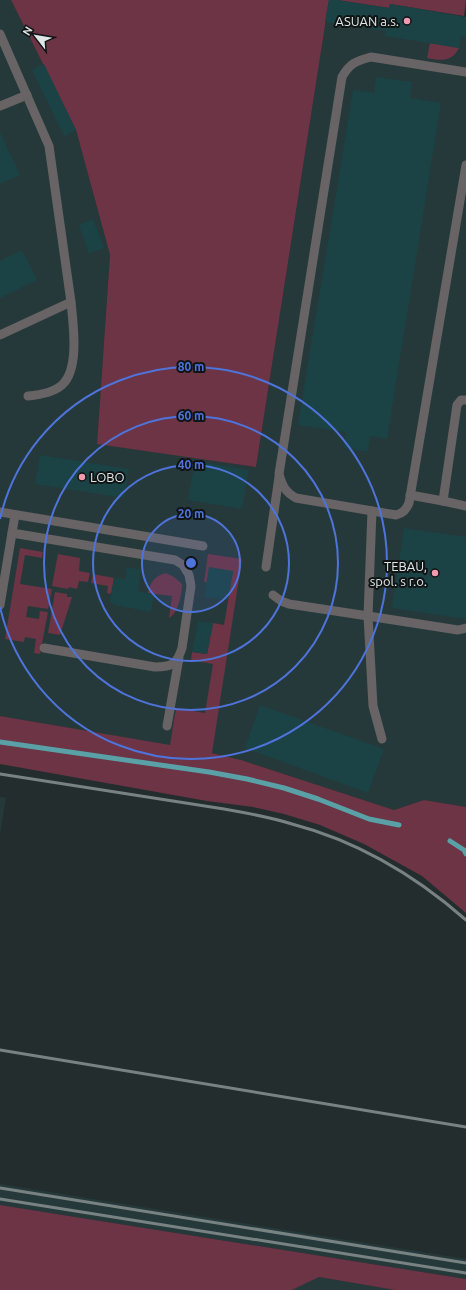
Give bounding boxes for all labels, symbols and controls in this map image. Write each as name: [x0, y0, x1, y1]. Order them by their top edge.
place label: ASUAN a.s.: [335, 14, 399, 28]
north arrow: [16, 16, 56, 56]
marker: ASUAN a.s.: [402, 16, 412, 26]
text: N: [20, 24, 35, 37]
text: 80 m: [178, 360, 204, 373]
text: 60 m: [178, 409, 204, 422]
text: 40 m: [178, 458, 204, 471]
place label: LOBO: [90, 470, 125, 484]
marker: LOBO: [77, 472, 87, 482]
text: 20 m: [178, 507, 204, 520]
centre of rings: [184, 556, 198, 570]
place label: TEBAU, spol. s r.o.: [370, 559, 427, 588]
marker: TEBAU, spol. s r.o.: [430, 568, 440, 578]

